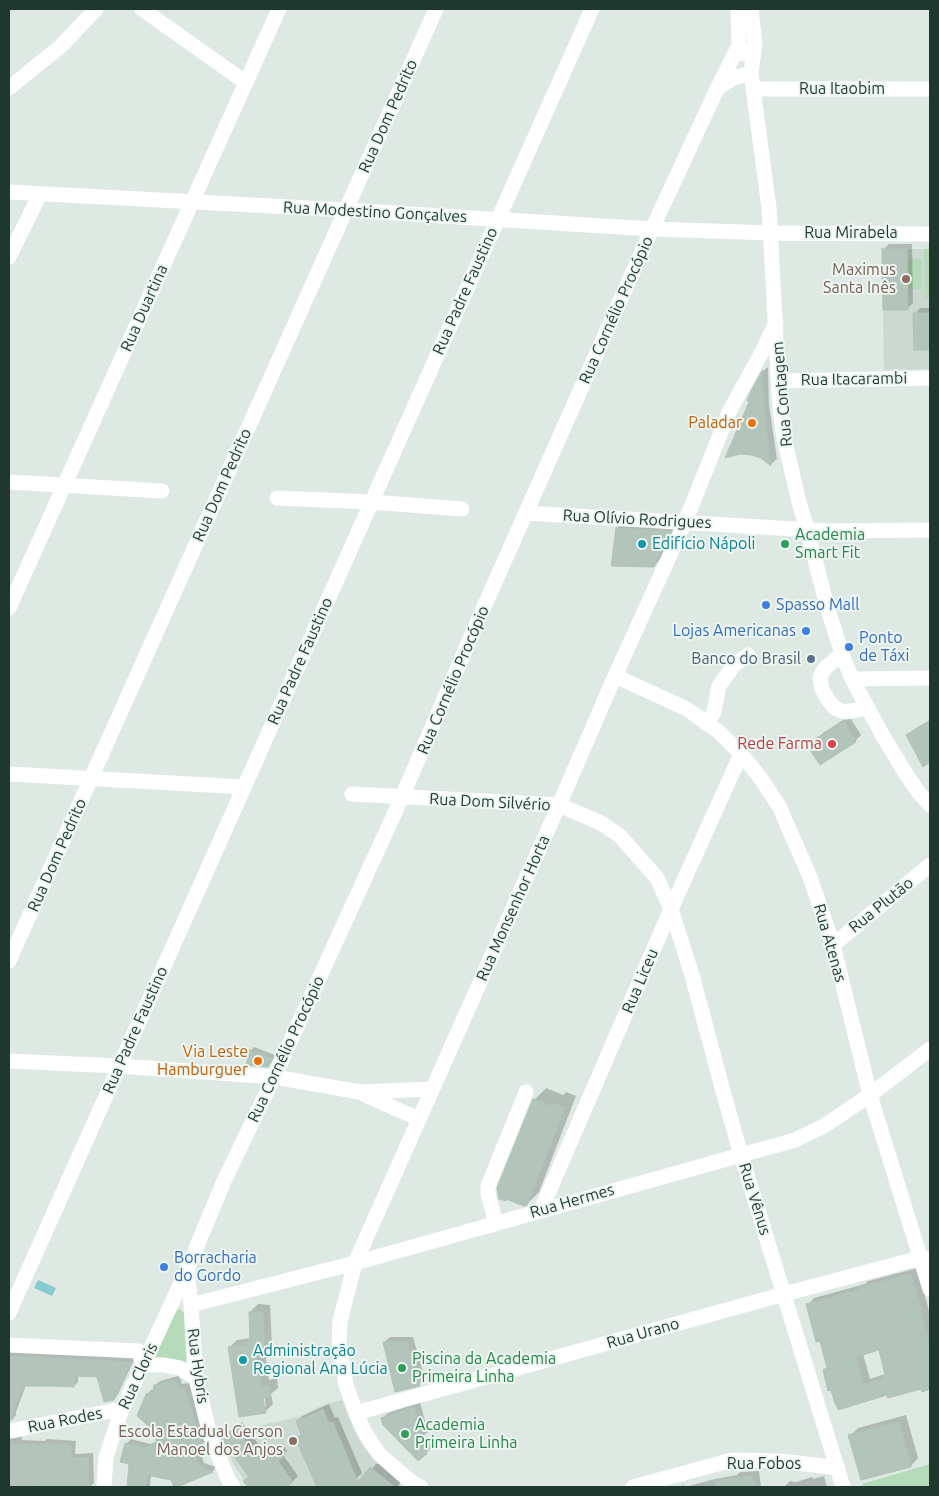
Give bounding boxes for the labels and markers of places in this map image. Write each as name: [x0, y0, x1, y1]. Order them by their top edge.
place label: Maximus Santa Inês: [823, 260, 896, 298]
marker: Maximus Santa Inês: [900, 273, 912, 285]
place label: Paladar: [688, 413, 742, 433]
marker: Paladar: [746, 417, 758, 429]
place label: Academia Smart Fit: [795, 525, 865, 563]
place label: Edifício Nápoli: [652, 534, 755, 554]
marker: Edifício Nápoli: [636, 538, 648, 550]
marker: Academia Smart Fit: [779, 538, 791, 550]
place label: Spasso Mall: [776, 595, 859, 615]
marker: Spasso Mall: [760, 599, 772, 611]
place label: Lojas Americanas: [673, 621, 796, 641]
marker: Lojas Americanas: [800, 625, 812, 637]
place label: Ponto de Táxi: [859, 628, 909, 666]
marker: Ponto de Táxi: [843, 641, 855, 653]
place label: Banco do Brasil: [691, 649, 801, 669]
marker: Banco do Brasil: [805, 653, 817, 665]
place label: Rede Farma: [737, 734, 822, 754]
marker: Rede Farma: [826, 738, 838, 750]
place label: Via Leste Hamburguer: [157, 1042, 248, 1080]
marker: Via Leste Hamburguer: [252, 1055, 264, 1067]
place label: Borracharia do Gordo: [174, 1248, 257, 1286]
marker: Borracharia do Gordo: [158, 1261, 170, 1273]
place label: Administração Regional Ana Lúcia: [253, 1341, 388, 1379]
place label: Piscina da Academia Primeira Linha: [412, 1349, 556, 1387]
marker: Administração Regional Ana Lúcia: [237, 1354, 249, 1366]
marker: Piscina da Academia Primeira Linha: [396, 1362, 408, 1374]
place label: Academia Primeira Linha: [415, 1415, 518, 1453]
place label: Escola Estadual Gerson Manoel dos Anjos: [118, 1422, 283, 1460]
marker: Academia Primeira Linha: [399, 1428, 411, 1440]
marker: Escola Estadual Gerson Manoel dos Anjos: [287, 1435, 299, 1447]

